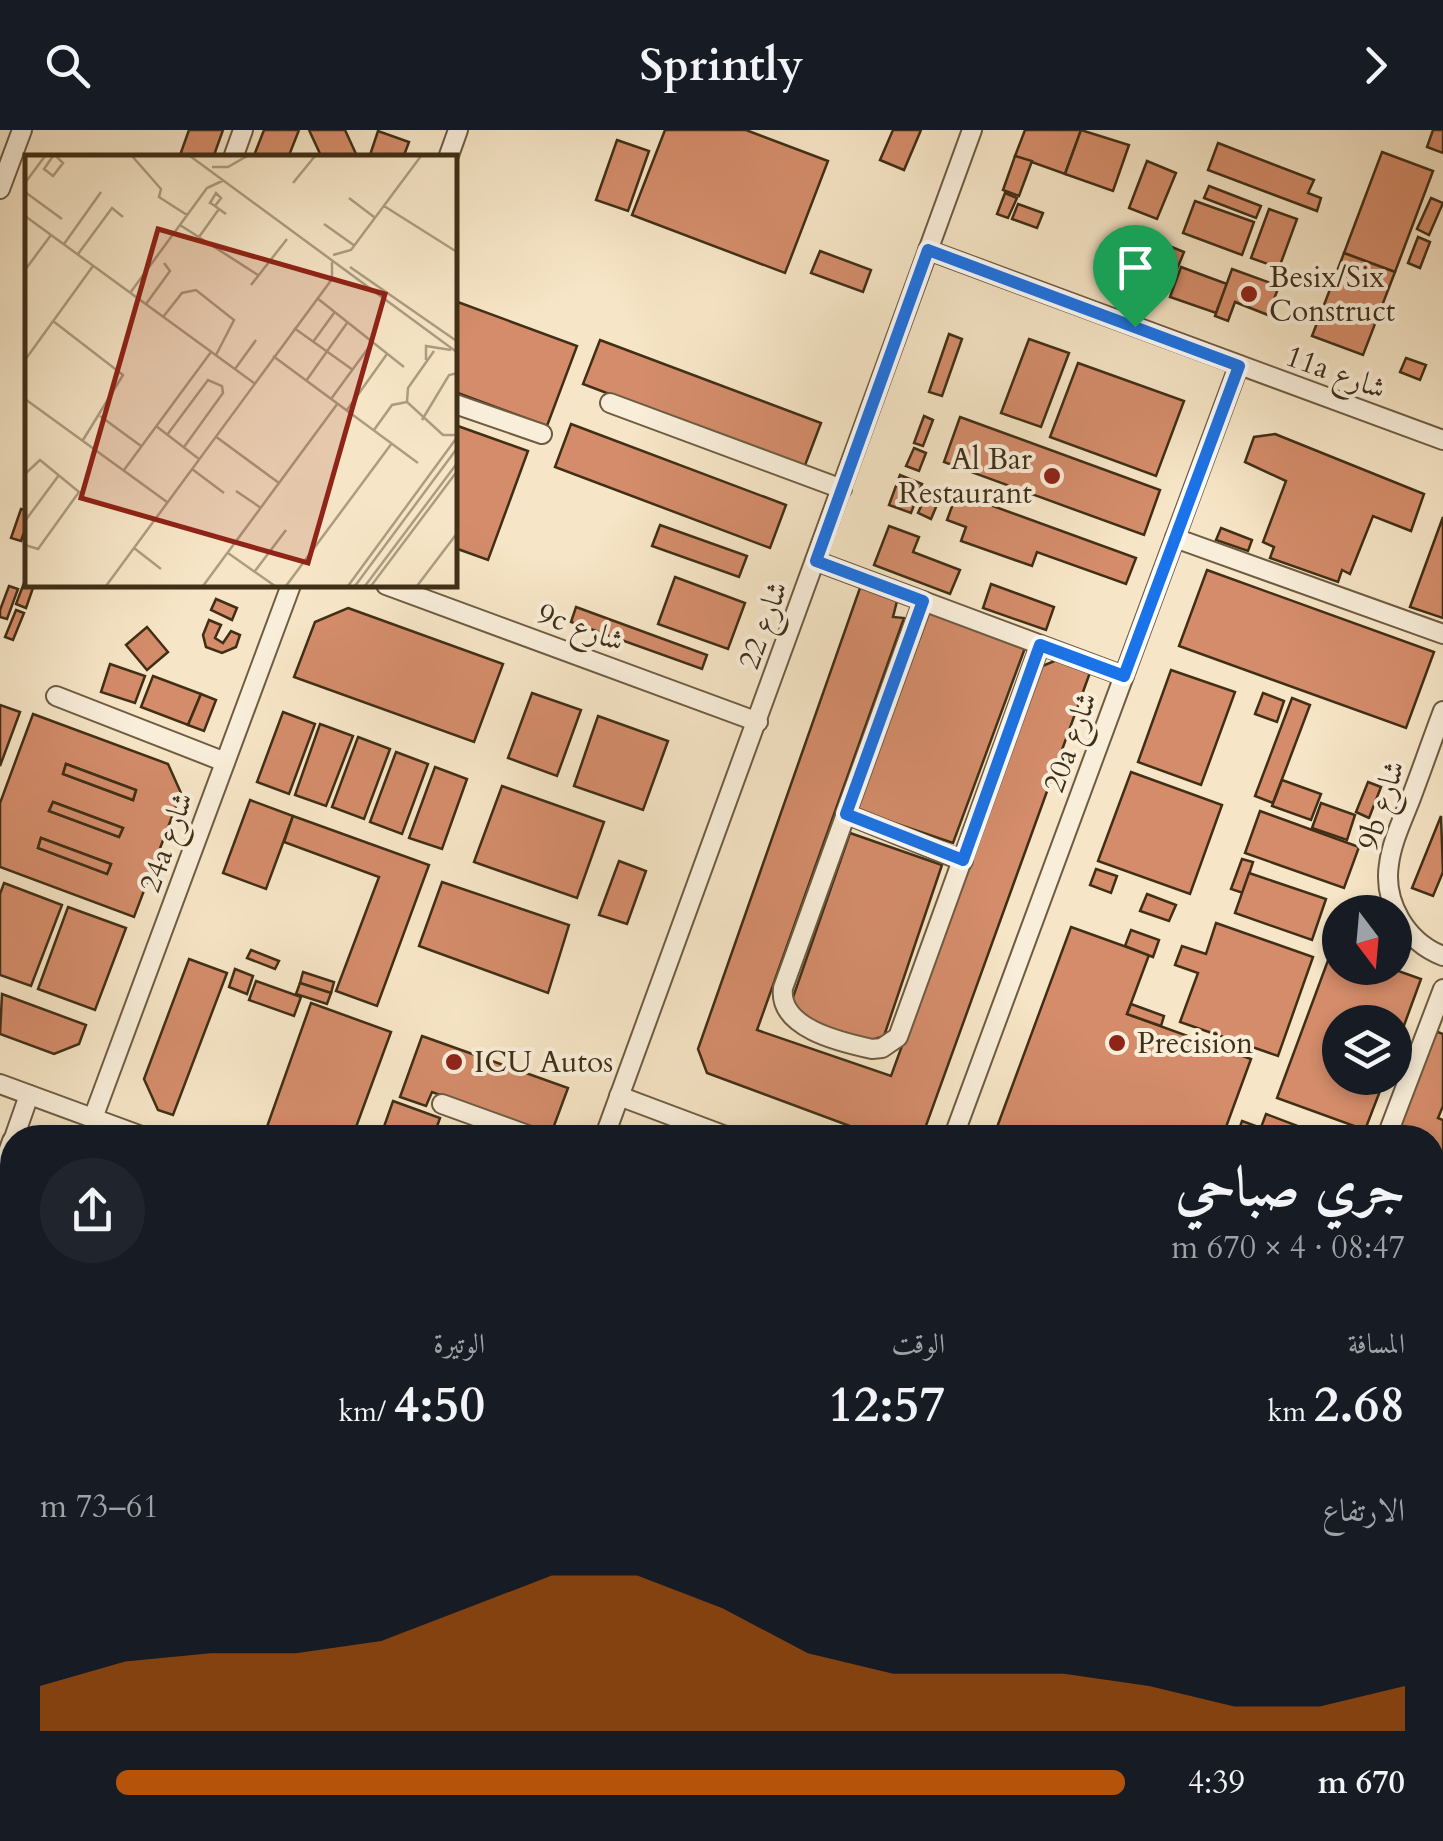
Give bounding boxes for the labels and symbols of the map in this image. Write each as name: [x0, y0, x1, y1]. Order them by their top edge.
inset map: [25, 155, 458, 588]
pin: [1093, 225, 1178, 328]
place label: Besix/Six Construct: [1269, 257, 1396, 332]
marker: Besix/Six Construct: [1238, 283, 1260, 305]
street label: 11a شارع: [1279, 335, 1392, 413]
place label: Al Bar Restaurant: [898, 439, 1033, 514]
marker: Al Bar Restaurant: [1041, 465, 1063, 487]
street label: شارع 22: [729, 575, 802, 676]
street label: 9c شارع: [531, 593, 630, 666]
street label: 20a شارع: [1033, 686, 1111, 799]
street label: 9b شارع: [1348, 755, 1419, 856]
street label: 24a شارع: [129, 786, 207, 899]
north arrow: [1322, 895, 1412, 985]
place label: Precision: [1137, 1023, 1253, 1064]
marker: Precision: [1106, 1032, 1128, 1054]
place label: ICU Autos: [474, 1042, 613, 1083]
marker: ICU Autos: [443, 1051, 465, 1073]

